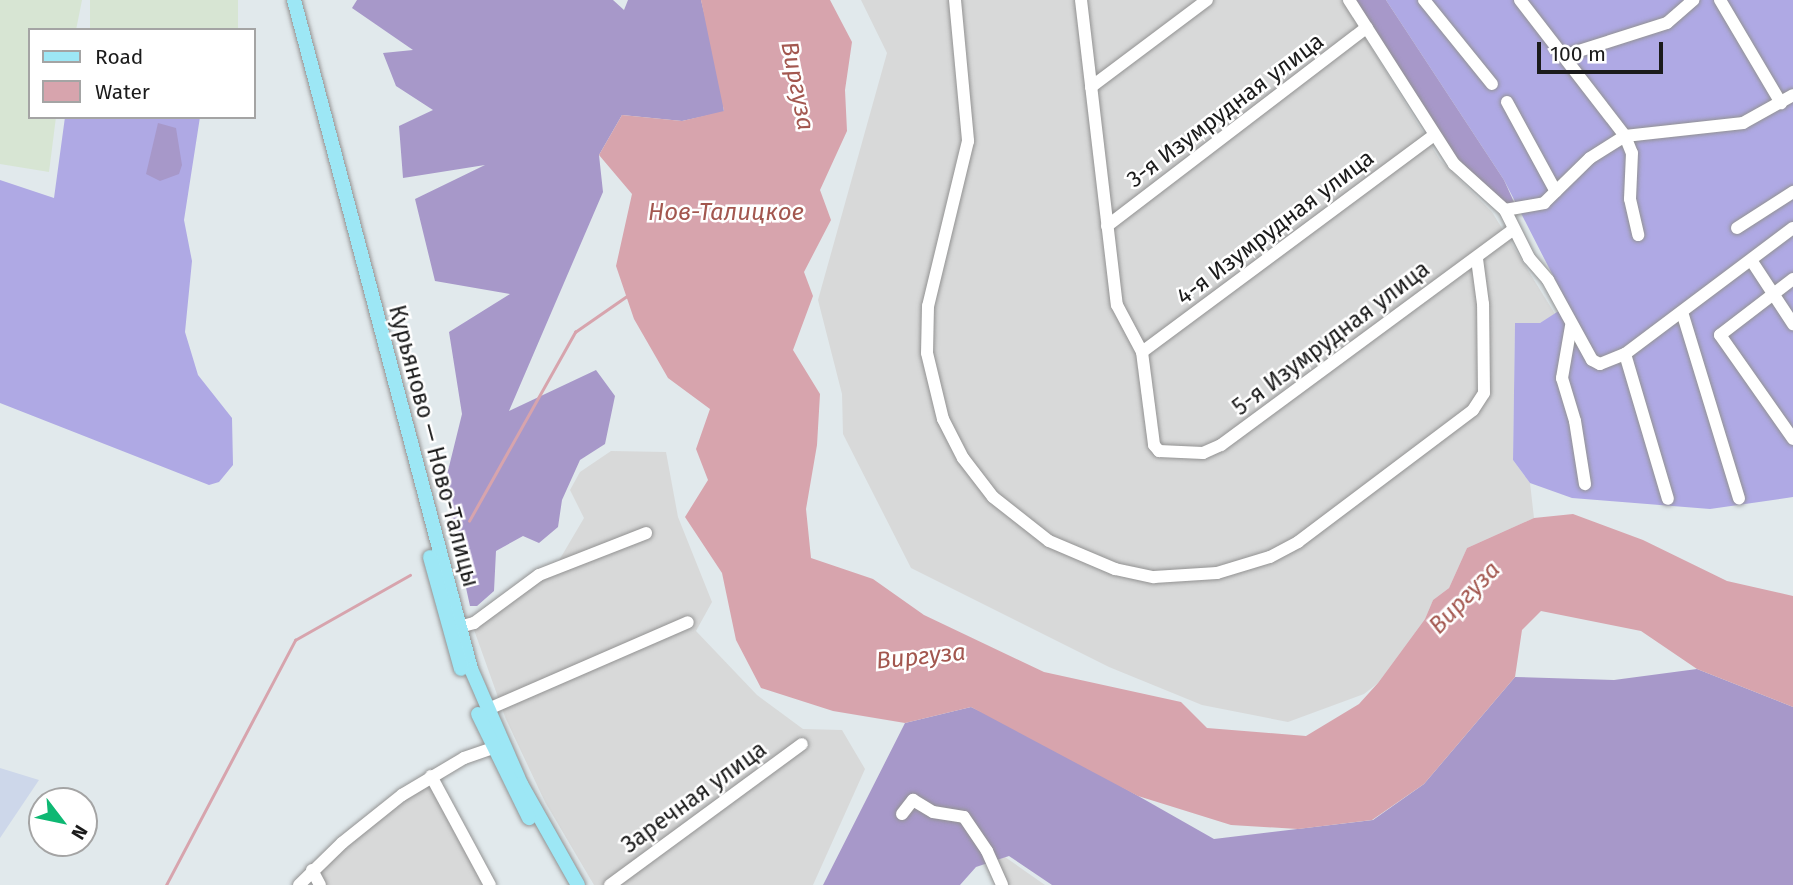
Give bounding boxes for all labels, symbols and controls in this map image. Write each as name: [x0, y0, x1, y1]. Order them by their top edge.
street label: 3-я Изумрудная улица: [1121, 27, 1329, 193]
legend: [28, 28, 256, 119]
scale bar: [1541, 28, 1667, 72]
water label: Виргуза: [774, 39, 820, 133]
text: 100 m: [1550, 41, 1606, 67]
text: Road: [95, 44, 143, 70]
text: Water: [95, 79, 150, 105]
street label: 4-я Изумрудная улица: [1171, 144, 1379, 310]
water label: Нов-Талицкое: [648, 199, 804, 227]
street label: 5-я Изумрудная улица: [1227, 255, 1435, 421]
street label: Курьяново — Ново-Талицы: [383, 302, 485, 590]
water label: Виргуза: [1423, 556, 1507, 640]
water label: Виргуза: [875, 638, 967, 676]
street label: Заречная улица: [616, 735, 772, 859]
north arrow: [28, 787, 98, 857]
text: N: [66, 821, 93, 844]

